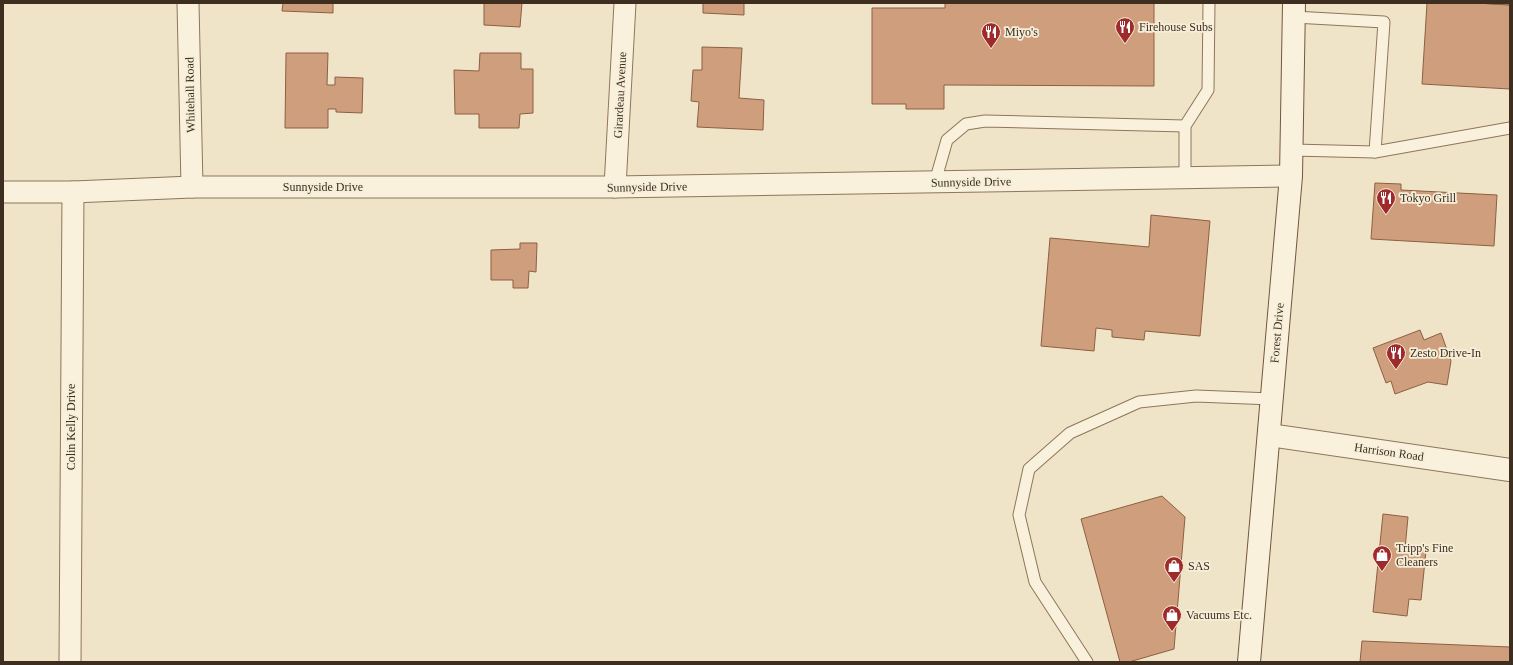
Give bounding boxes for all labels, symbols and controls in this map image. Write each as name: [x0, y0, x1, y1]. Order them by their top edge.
restaurant icon: Firehouse Subs: [1114, 16, 1136, 44]
place label: Firehouse Subs: [1139, 20, 1213, 34]
restaurant icon: Miyo's: [980, 21, 1002, 49]
place label: Miyo's: [1005, 25, 1038, 39]
street label: Girardeau Avenue: [611, 51, 629, 139]
street label: Whitehall Road: [182, 57, 198, 133]
street label: Sunnyside Drive: [931, 174, 1011, 190]
street label: Sunnyside Drive: [607, 179, 687, 195]
street label: Sunnyside Drive: [283, 180, 363, 194]
restaurant icon: Tokyo Grill: [1375, 187, 1397, 215]
place label: Tokyo Grill: [1400, 191, 1457, 205]
street label: Forest Drive: [1267, 302, 1287, 364]
restaurant icon: Zesto Drive-In: [1385, 342, 1407, 370]
place label: Zesto Drive-In: [1410, 346, 1481, 360]
street label: Colin Kelly Drive: [64, 384, 78, 470]
street label: Harrison Road: [1353, 440, 1425, 464]
place label: Tripp's Fine Cleaners: [1396, 541, 1453, 569]
shop icon: Tripp's Fine Cleaners: [1371, 544, 1393, 572]
shop icon: SAS: [1163, 555, 1185, 583]
place label: SAS: [1188, 559, 1210, 573]
shop icon: Vacuums Etc.: [1161, 604, 1183, 632]
place label: Vacuums Etc.: [1186, 608, 1252, 622]

